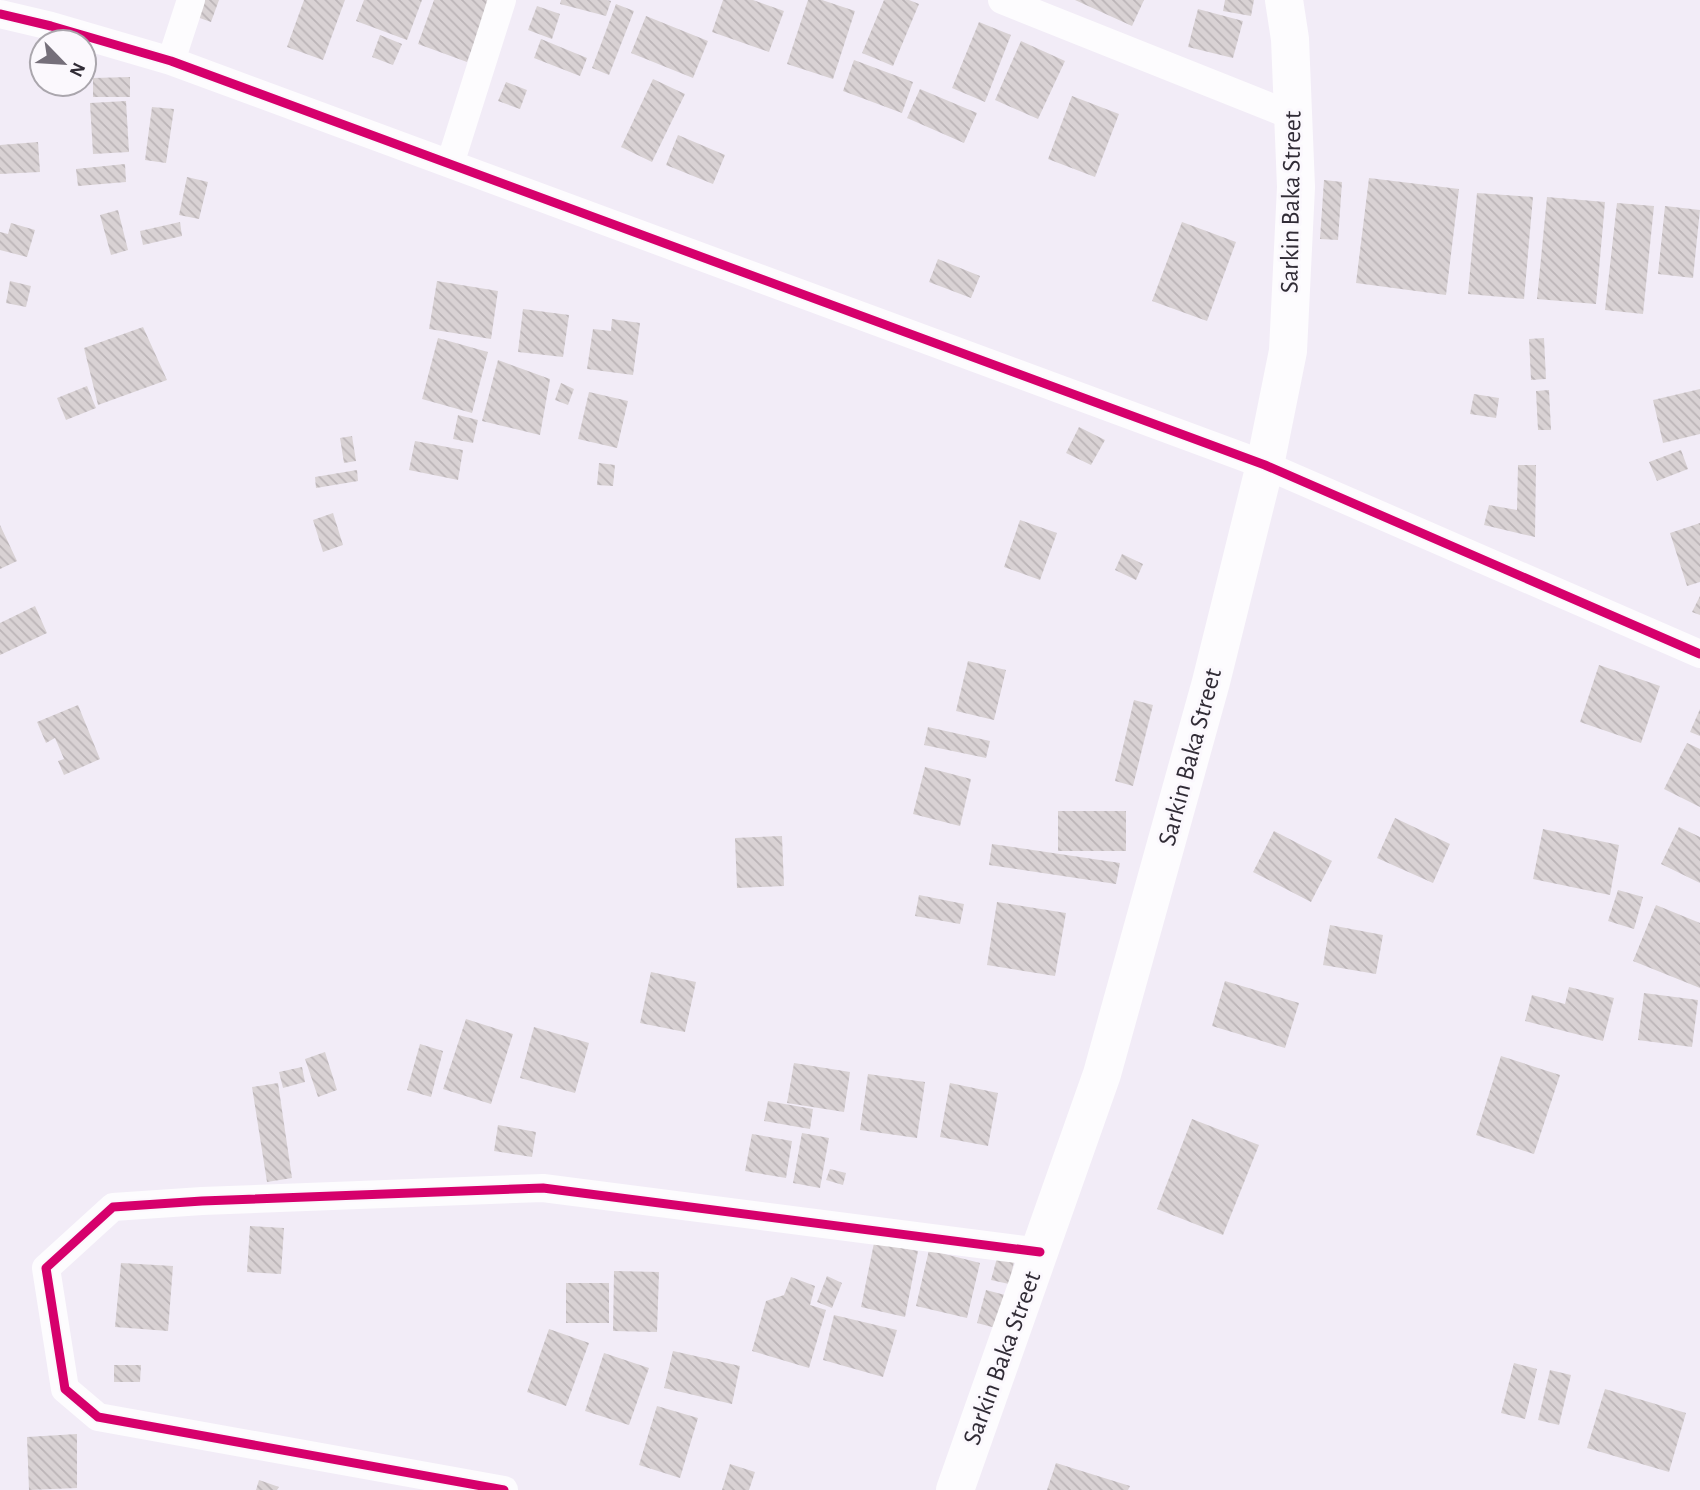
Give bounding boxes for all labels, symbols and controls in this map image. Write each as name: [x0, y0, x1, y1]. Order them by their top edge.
north arrow: [28, 28, 98, 98]
text: N: [66, 60, 88, 80]
street label: Sarkin Baka Street: [1276, 110, 1306, 294]
street label: Sarkin Baka Street: [1154, 665, 1226, 849]
street label: Sarkin Baka Street: [959, 1268, 1045, 1448]

